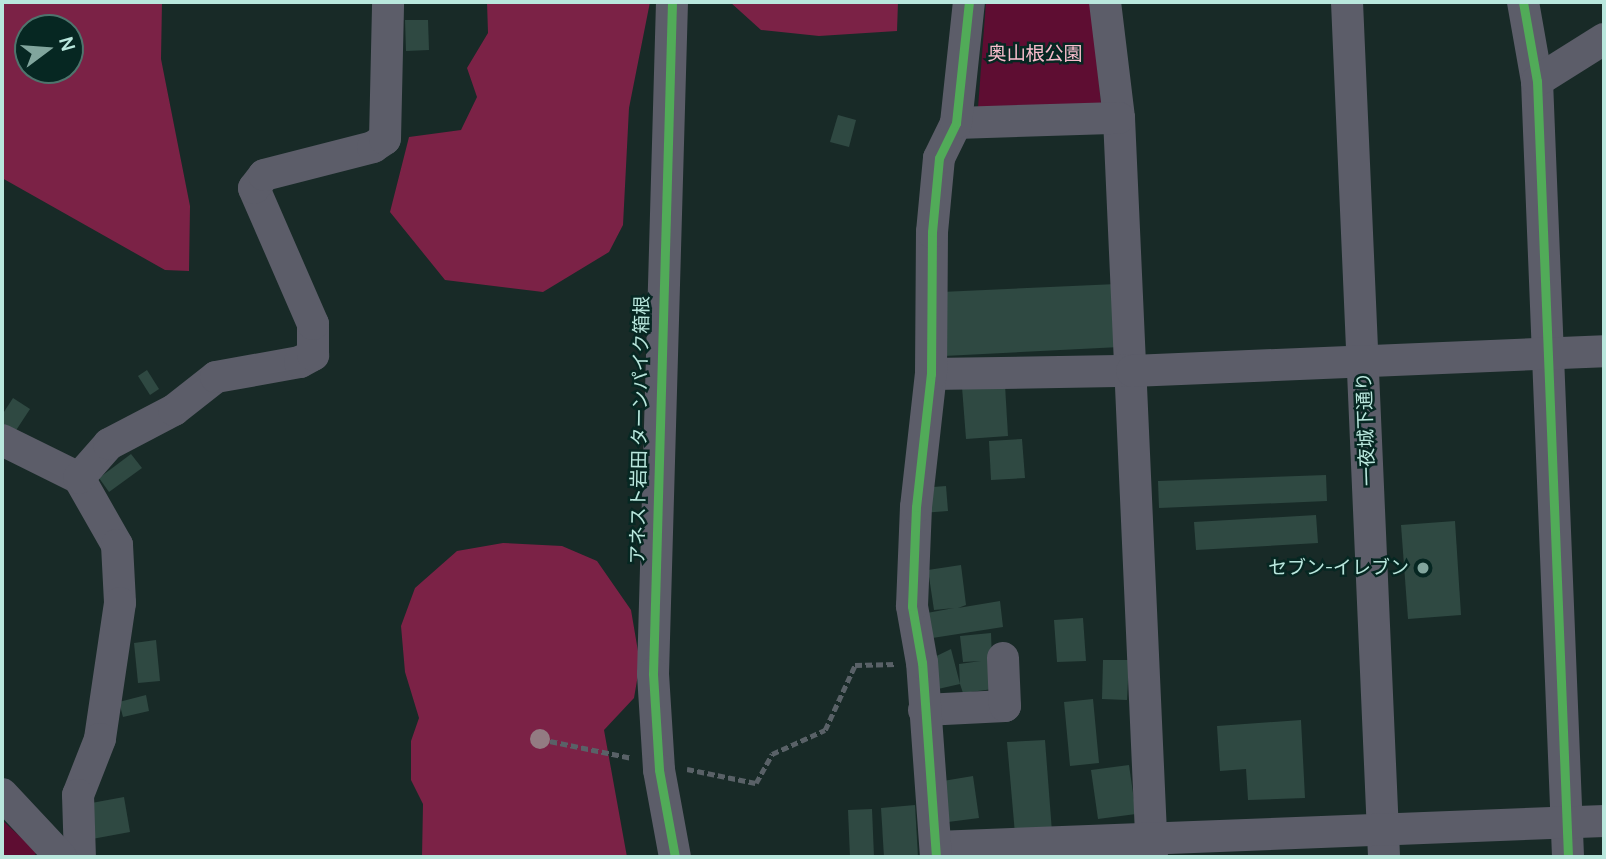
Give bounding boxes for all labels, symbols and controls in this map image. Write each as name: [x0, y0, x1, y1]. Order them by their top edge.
north arrow: [14, 14, 84, 84]
text: N: [53, 34, 82, 54]
park label: 奥山根公園: [988, 43, 1082, 65]
street label: アネスト岩田 ターンパイク箱根: [626, 295, 654, 565]
street label: 一夜城下通り: [1353, 372, 1379, 486]
place label: セブン-イレブン: [1268, 557, 1409, 579]
marker: セブン-イレブン: [1415, 560, 1431, 576]

